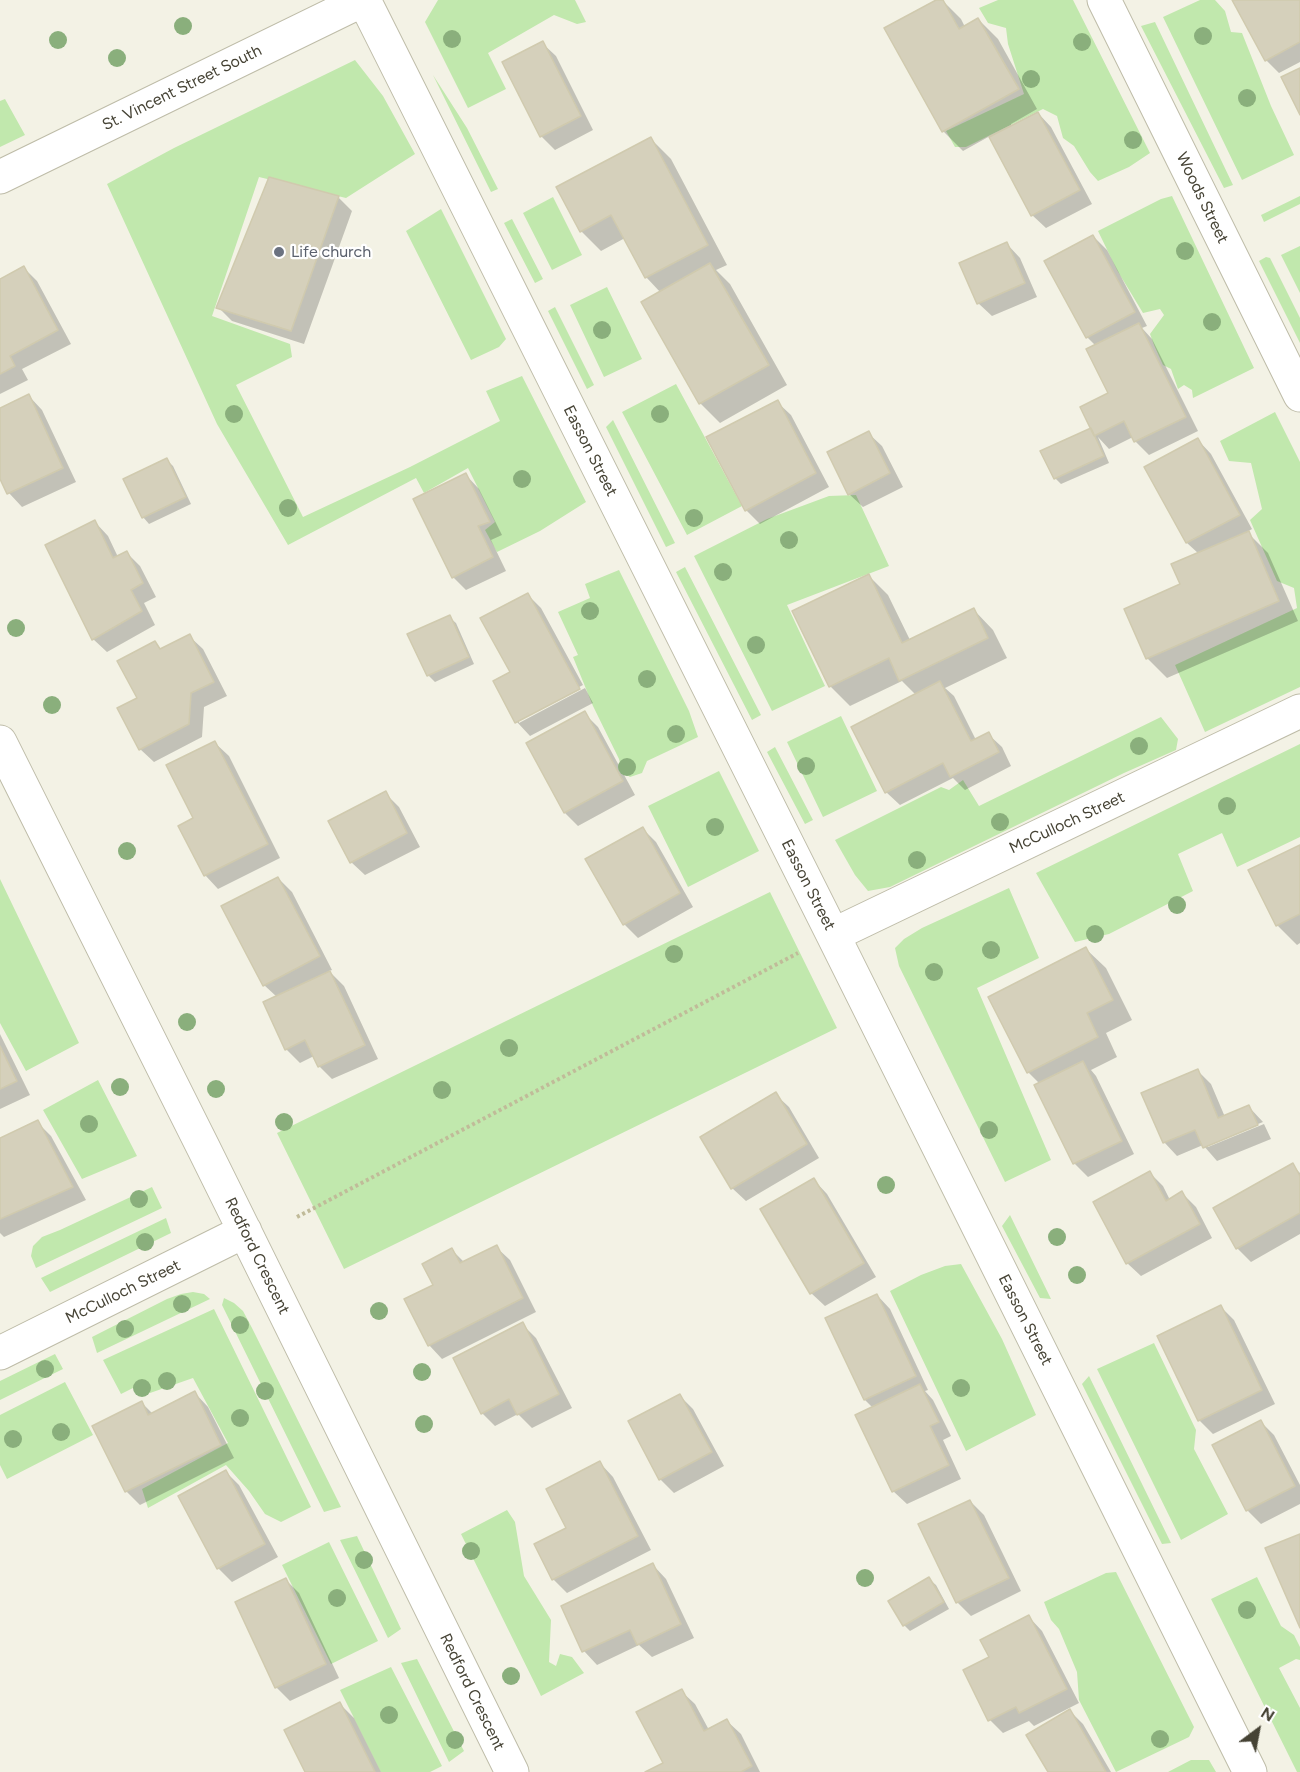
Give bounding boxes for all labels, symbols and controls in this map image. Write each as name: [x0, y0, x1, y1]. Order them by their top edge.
street label: St. Vincent Street South: [99, 41, 265, 135]
street label: Woods Street: [1172, 149, 1232, 247]
place label: Life church: [291, 242, 371, 262]
marker: Life church: [272, 245, 286, 259]
street label: Easson Street: [559, 402, 621, 500]
street label: McCulloch Street: [1006, 788, 1128, 858]
street label: Easson Street: [777, 836, 839, 934]
street label: Redford Crescent: [220, 1194, 294, 1318]
street label: McCulloch Street: [62, 1256, 184, 1328]
street label: Easson Street: [994, 1271, 1056, 1369]
street label: Redford Crescent: [435, 1630, 509, 1754]
north arrow: [1228, 1700, 1288, 1760]
text: N: [1258, 1703, 1278, 1726]

